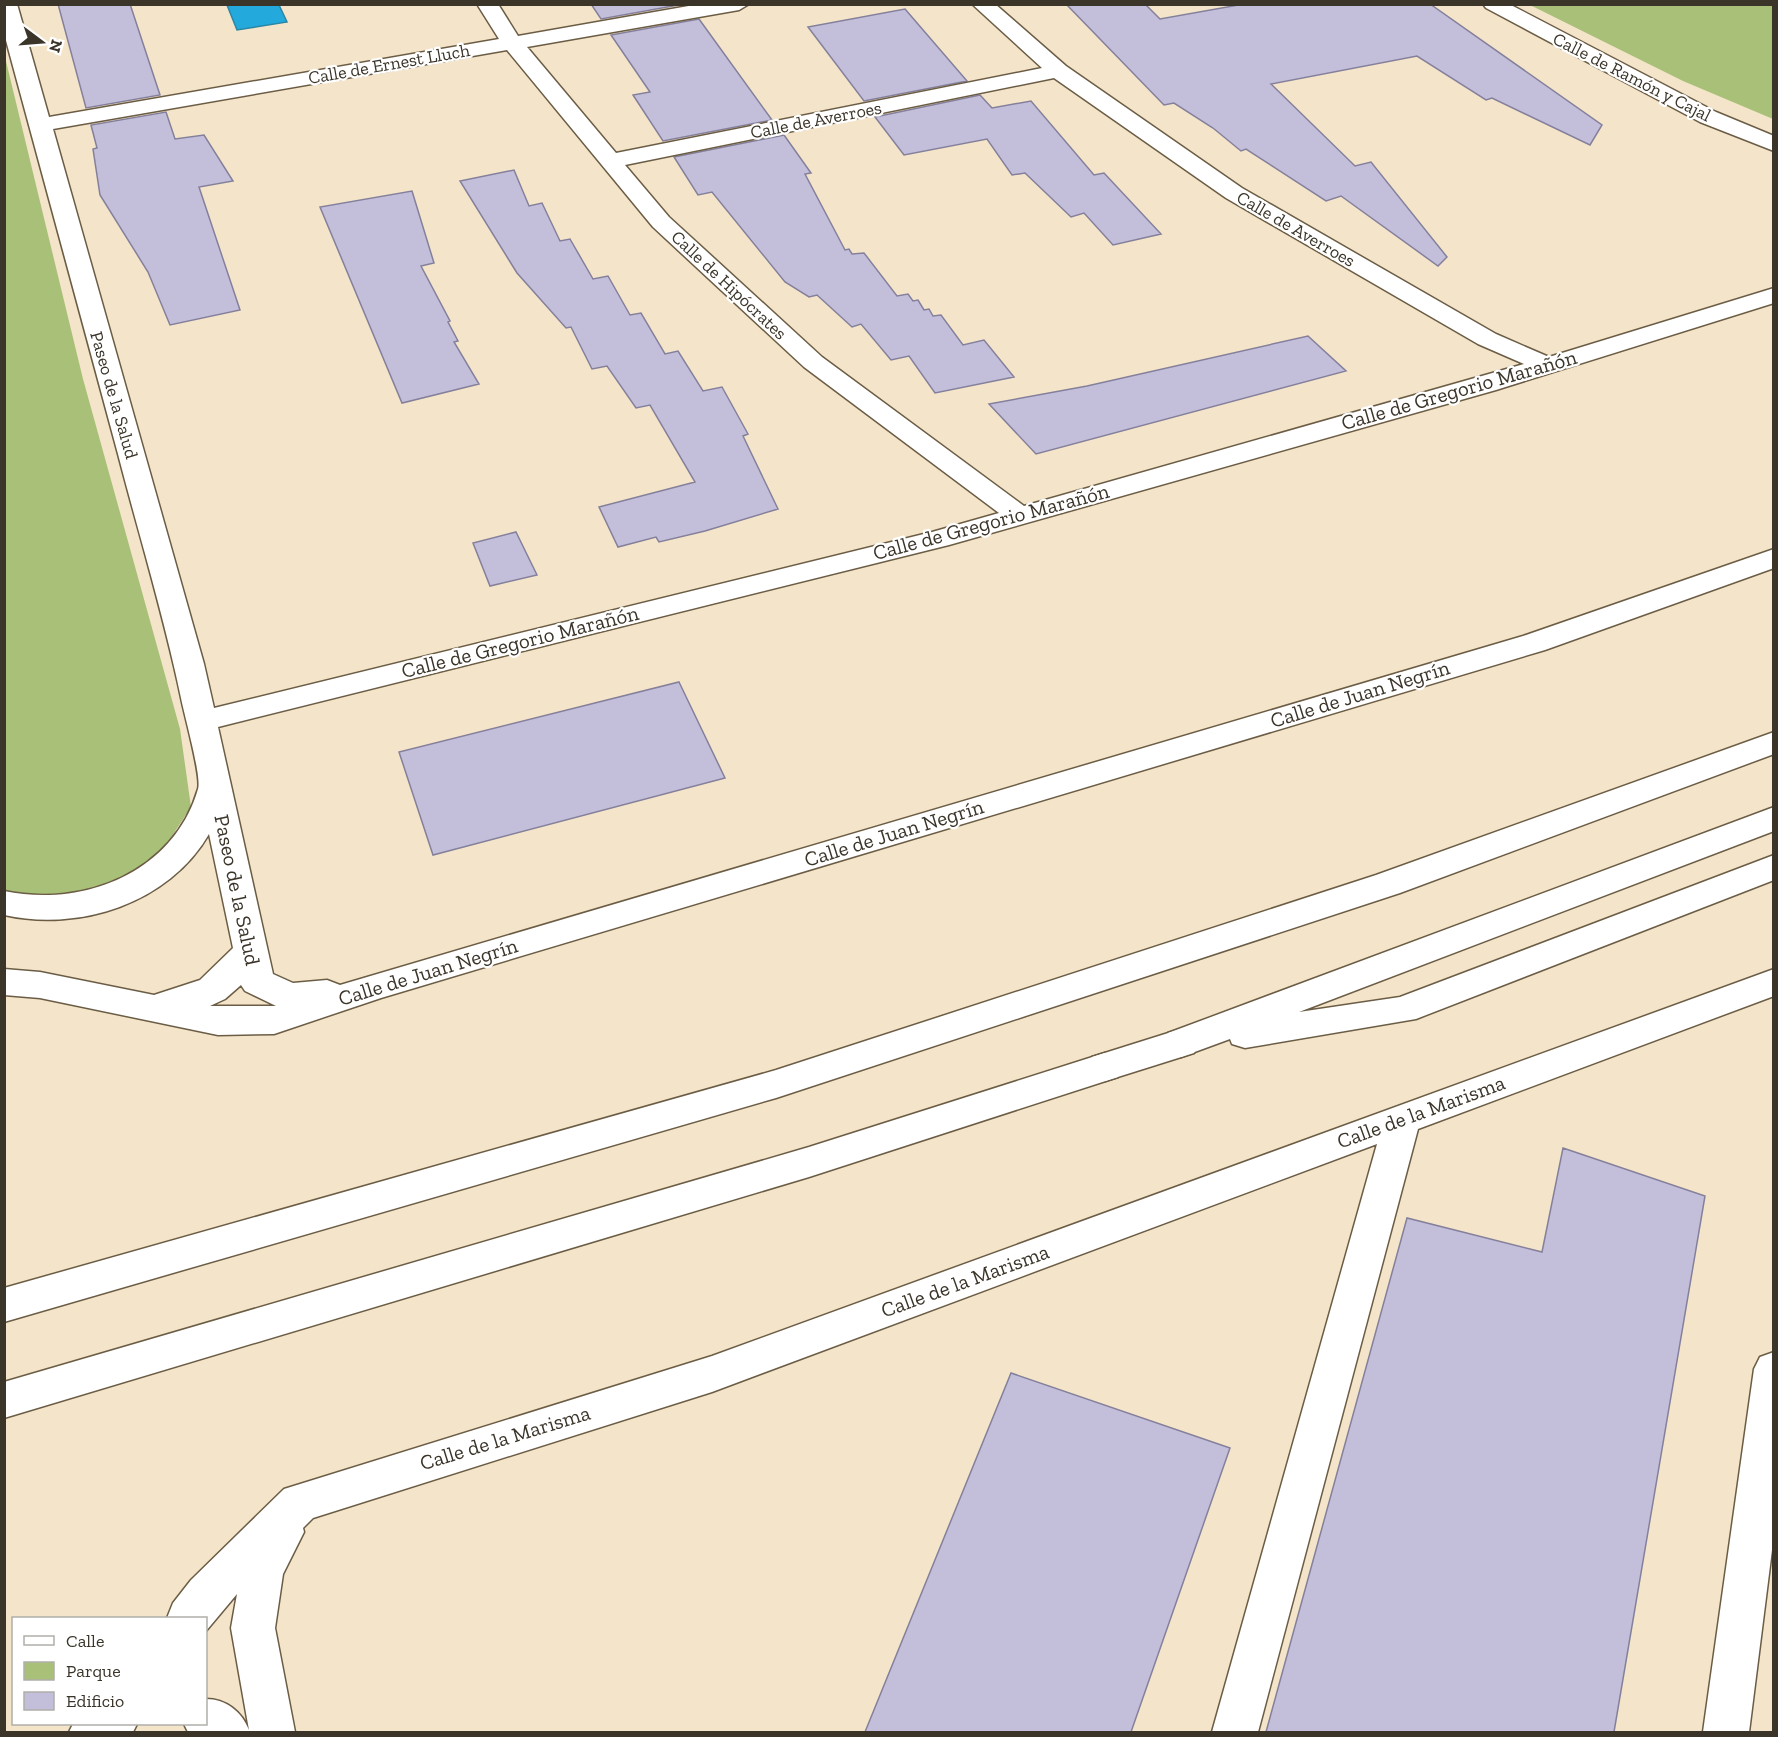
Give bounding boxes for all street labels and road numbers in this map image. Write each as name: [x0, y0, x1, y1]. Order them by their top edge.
street label: Calle de Ramón y Cajal: [1549, 28, 1715, 127]
street label: Calle de Ernest Lluch: [307, 39, 471, 89]
street label: Calle de Averroes: [749, 96, 884, 144]
street label: Calle de Averroes: [1233, 186, 1359, 272]
street label: Calle de Hipócrates: [667, 226, 792, 344]
street label: Paseo de la Salud: [85, 329, 143, 461]
street label: Calle de Gregorio Marañón: [1338, 344, 1579, 435]
street label: Calle de Gregorio Marañón: [870, 478, 1112, 565]
street label: Calle de Gregorio Marañón: [399, 600, 641, 683]
street label: Calle de Juan Negrín: [1267, 654, 1453, 733]
street label: Calle de Juan Negrín: [801, 793, 987, 872]
street label: Paseo de la Salud: [209, 812, 266, 968]
street label: Calle de Juan Negrín: [335, 932, 521, 1011]
street label: Calle de la Marisma: [1333, 1070, 1508, 1154]
street label: Calle de la Marisma: [877, 1239, 1052, 1323]
street label: Calle de la Marisma: [417, 1400, 593, 1475]

